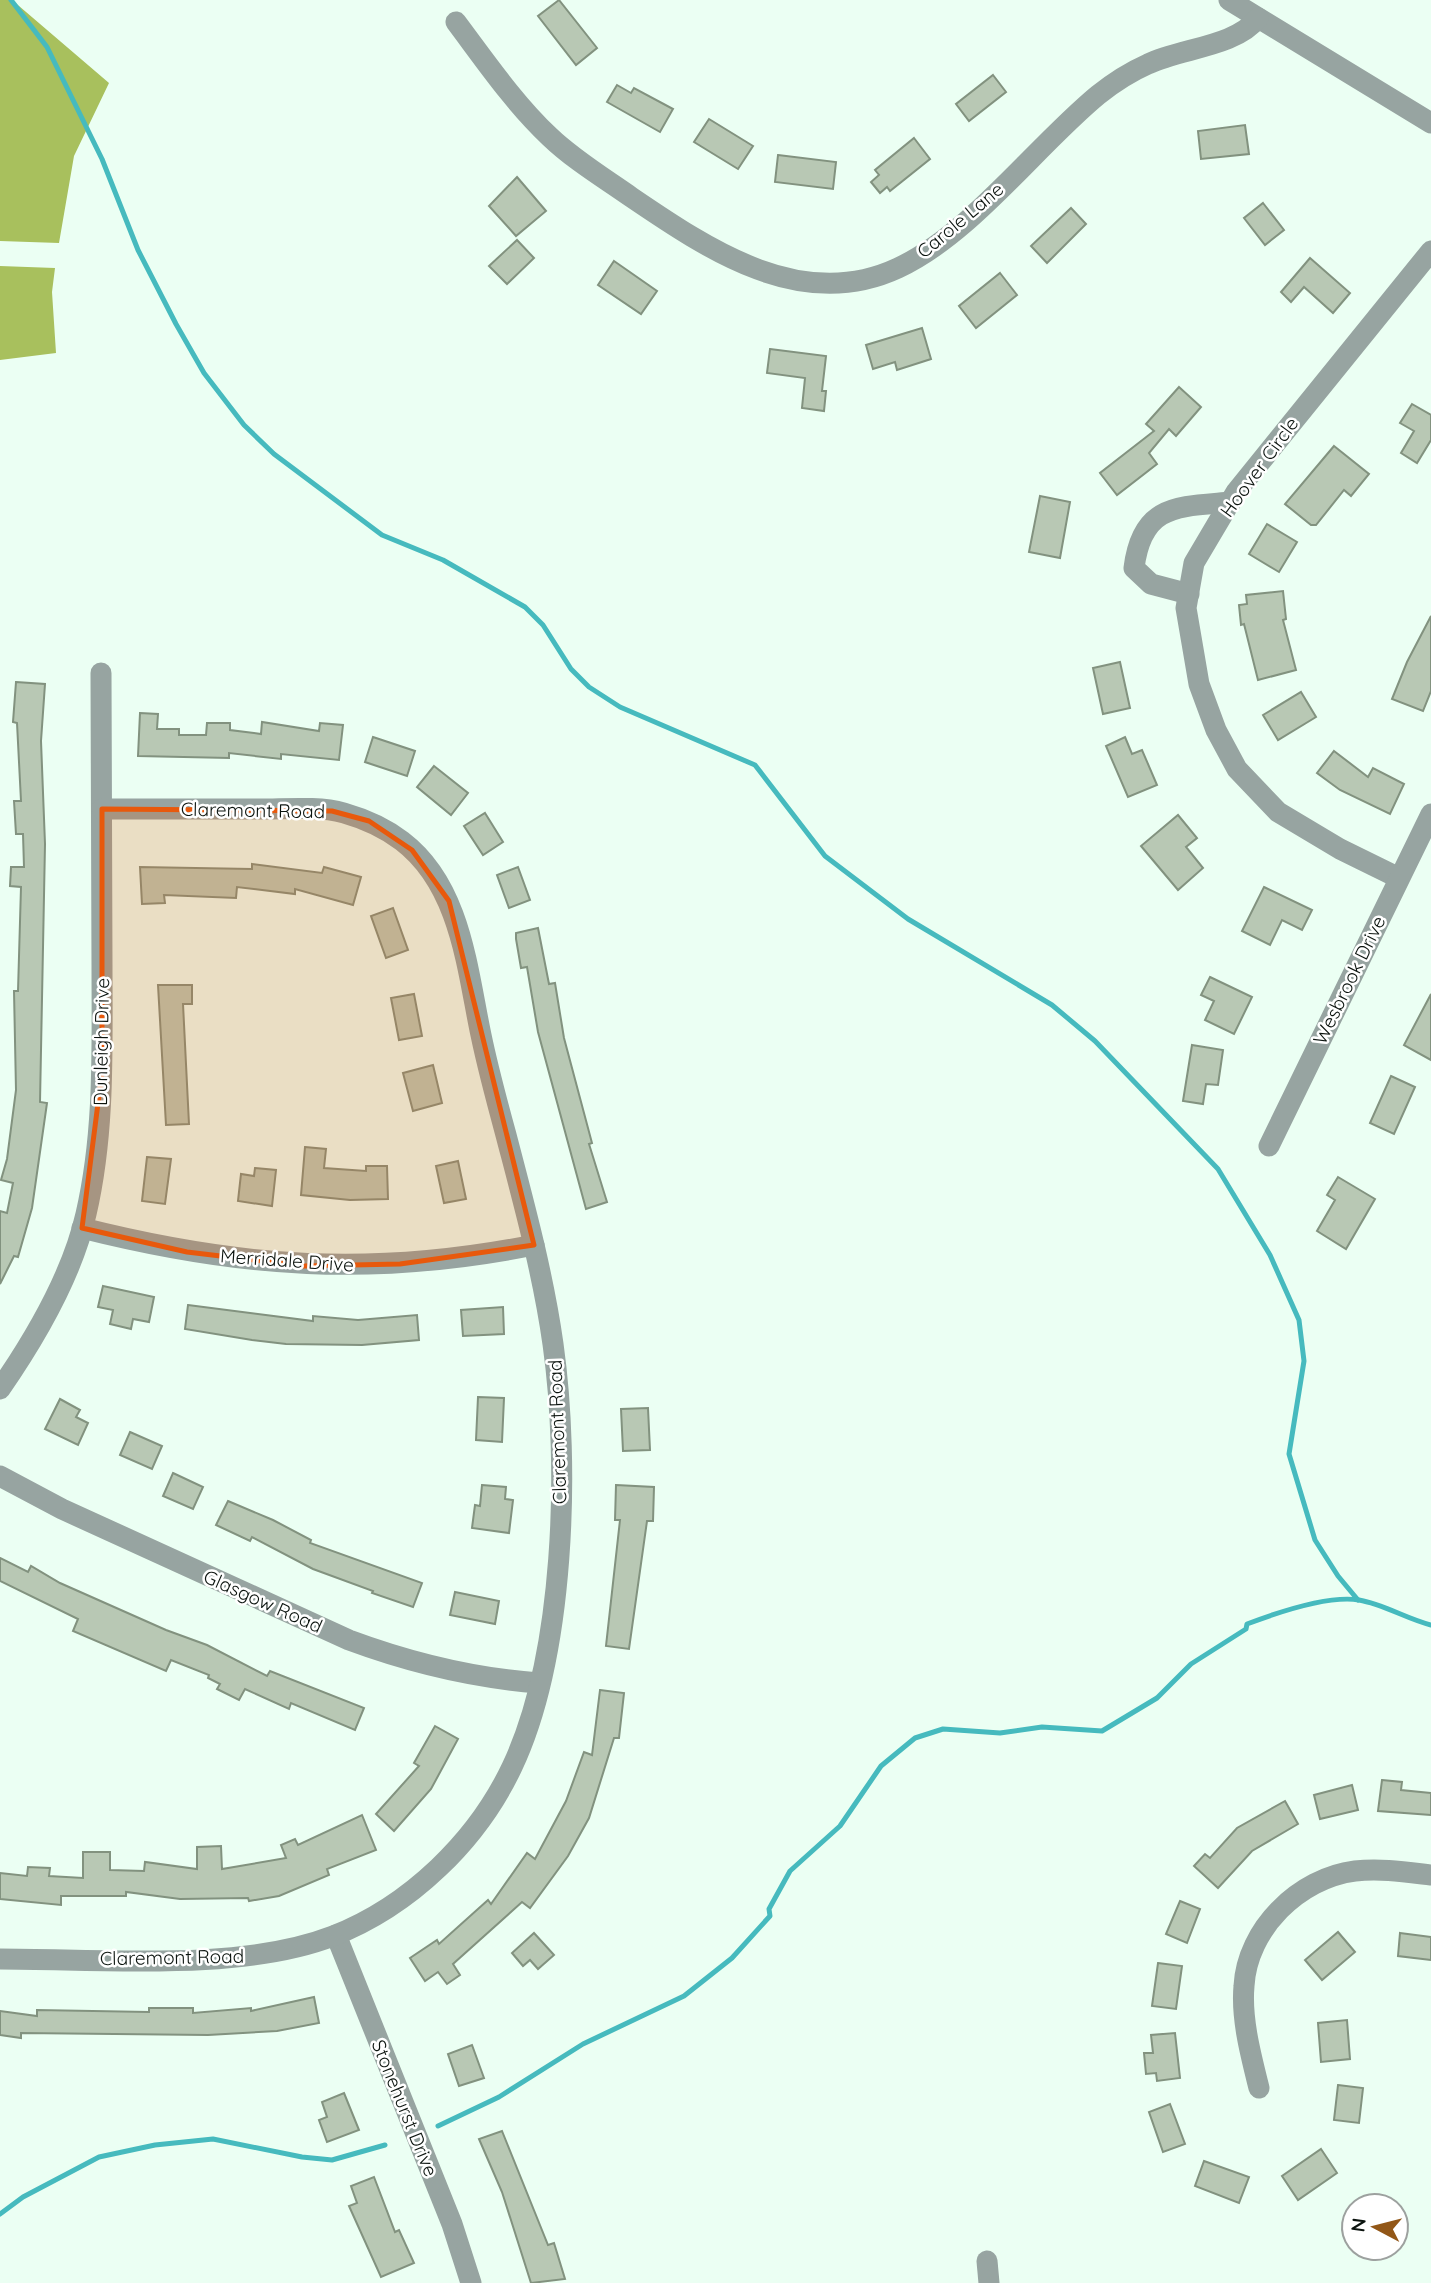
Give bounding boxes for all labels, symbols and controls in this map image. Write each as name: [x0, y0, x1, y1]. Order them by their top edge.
street label: Carole Lane: [912, 177, 1008, 263]
street label: Hoover Circle: [1215, 412, 1303, 522]
street label: Claremont Road: [181, 797, 325, 823]
street label: Wesbrook Drive: [1307, 912, 1391, 1048]
street label: Dunleigh Drive: [88, 978, 114, 1106]
street label: Merridale Drive: [219, 1243, 355, 1277]
street label: Claremont Road: [542, 1359, 572, 1505]
street label: Glasgow Road: [200, 1564, 326, 1638]
street label: Claremont Road: [100, 1944, 244, 1970]
street label: Stonehurst Drive: [367, 2036, 443, 2180]
north arrow: [1340, 2192, 1410, 2262]
text: N: [1345, 2217, 1371, 2233]

